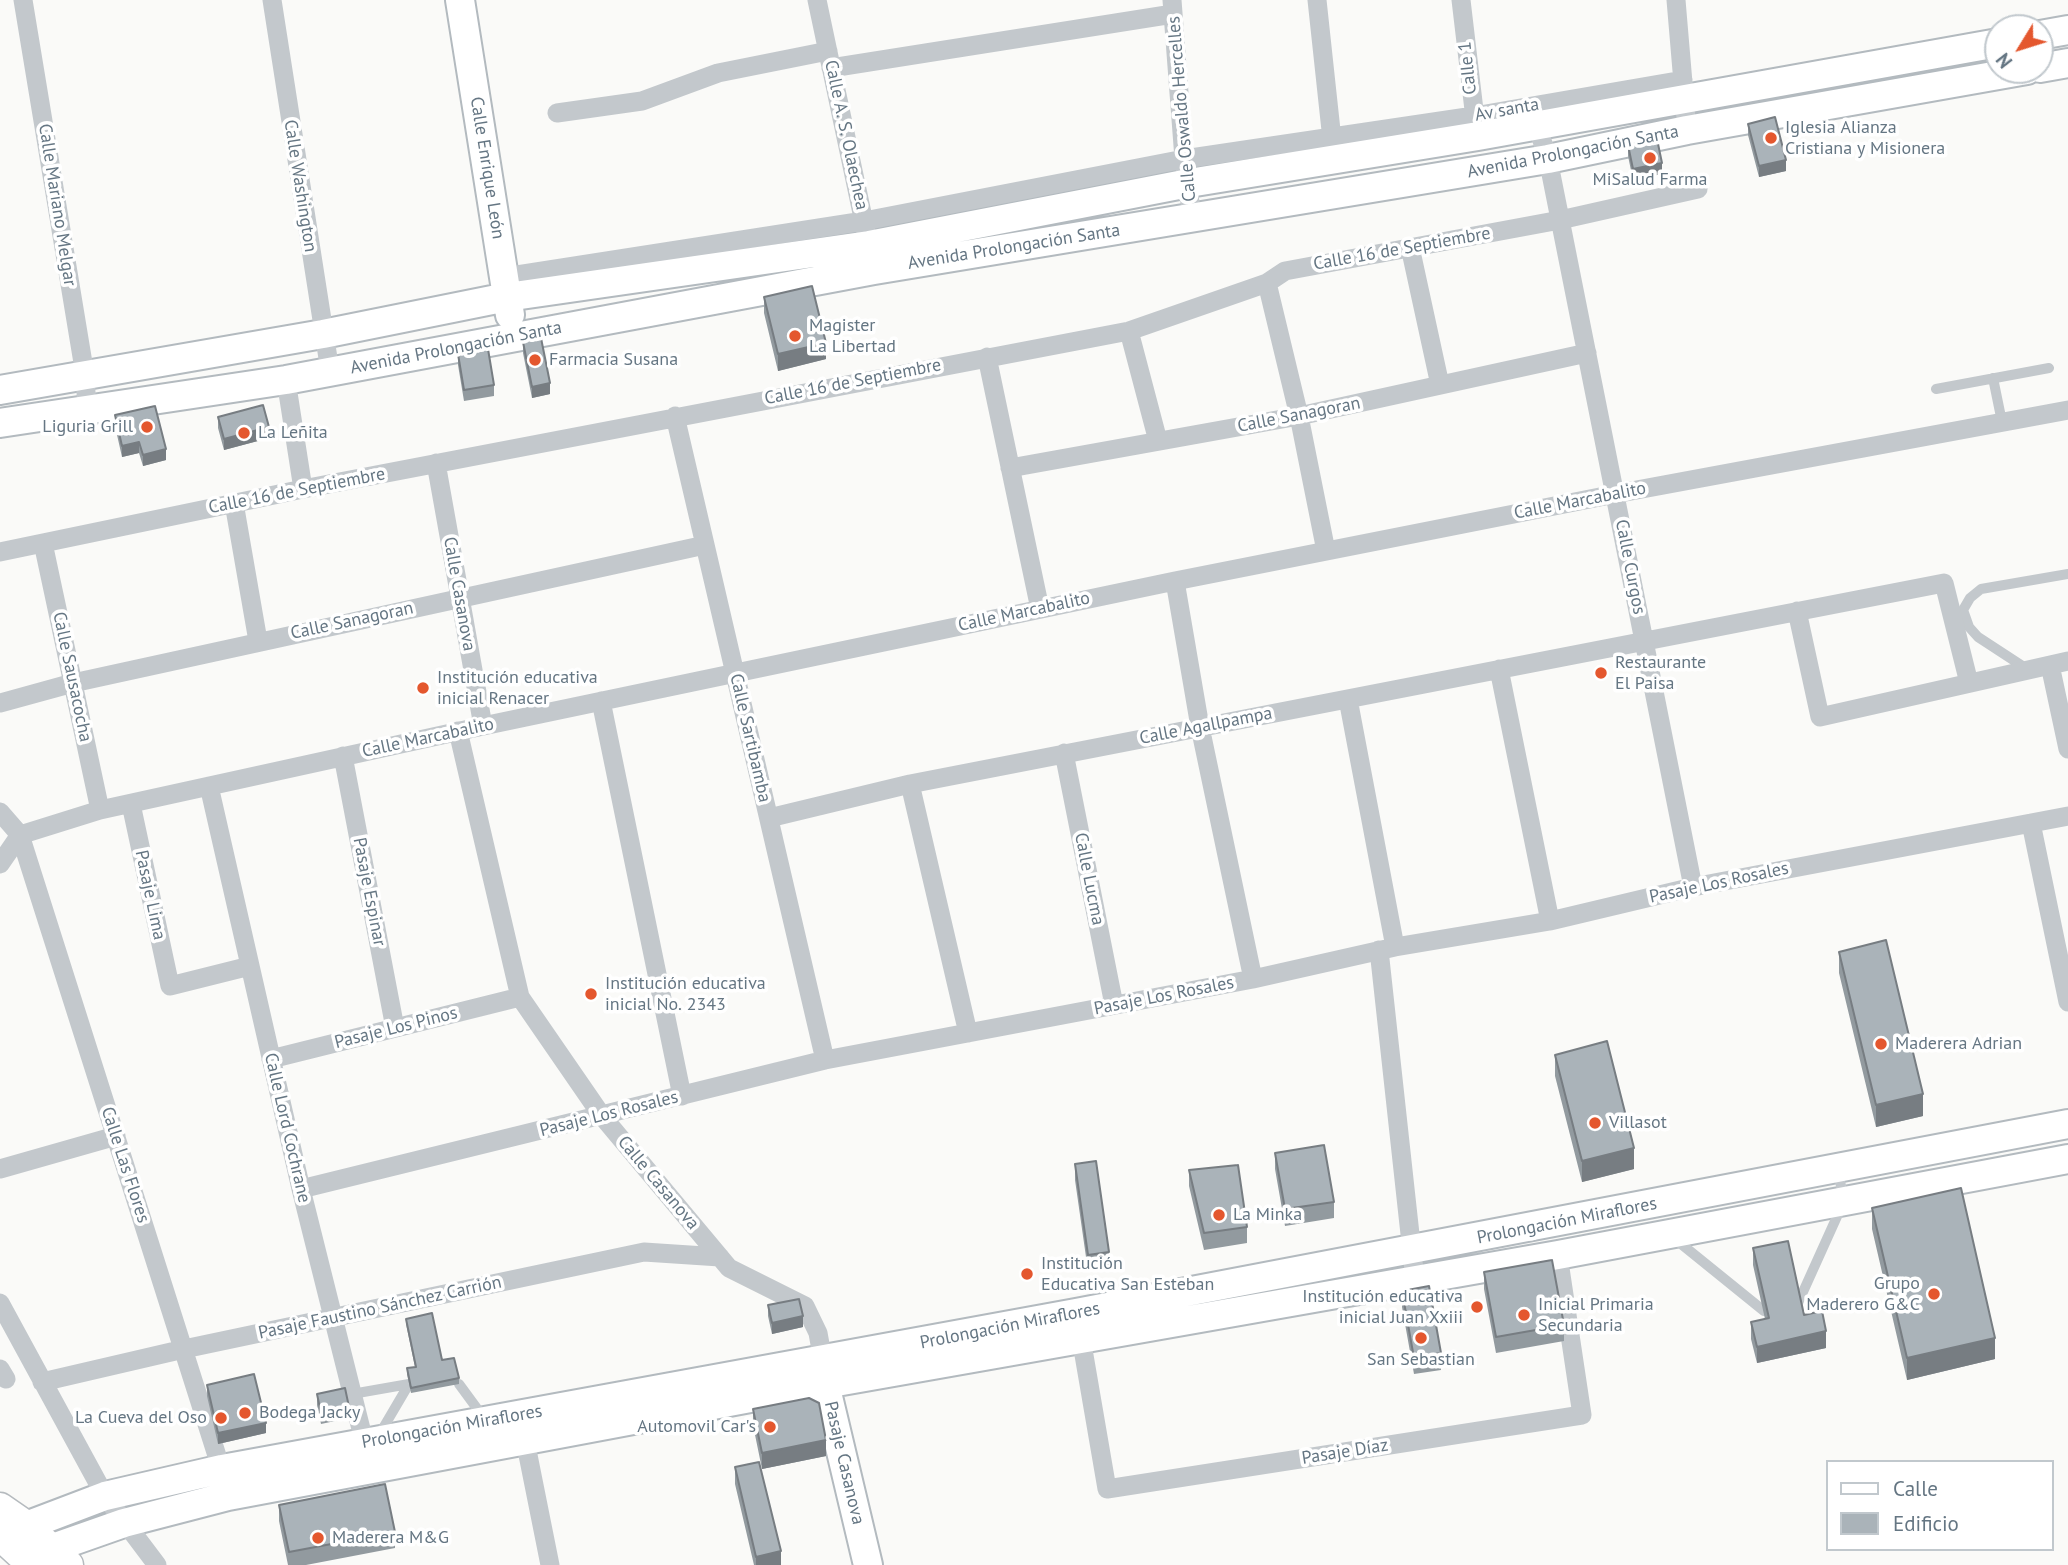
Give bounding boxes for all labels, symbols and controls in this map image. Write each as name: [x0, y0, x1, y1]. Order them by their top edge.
north arrow: [1984, 14, 2054, 84]
street label: Calle Oswaldo Hercelles: [1163, 15, 1201, 203]
street label: Calle 1: [1454, 40, 1482, 96]
text: N: [1991, 48, 2017, 73]
street label: Calle A. S. Olaechea: [820, 58, 872, 212]
street label: Av santa: [1473, 94, 1541, 126]
street label: Calle Enrique León: [465, 95, 509, 241]
place label: Iglesia Alianza Cristiana y Misionera: [1785, 117, 1945, 160]
street label: Calle Washington: [279, 118, 321, 254]
street label: Avenida Prolongación Santa: [1466, 121, 1680, 183]
street label: Calle Mariano Melgar: [34, 122, 80, 288]
marker: Iglesia Alianza Cristiana y Misionera: [1763, 130, 1779, 146]
marker: MiSalud Farma: [1642, 150, 1658, 166]
place label: MiSalud Farma: [1593, 169, 1707, 191]
street label: Avenida Prolongación Santa: [906, 220, 1122, 274]
street label: Calle 16 de Septiembre: [1312, 223, 1492, 275]
place label: Magister La Libertad: [809, 315, 896, 358]
street label: Avenida Prolongación Santa: [349, 317, 563, 379]
marker: Magister La Libertad: [787, 328, 803, 344]
place label: Farmacia Susana: [549, 349, 678, 371]
marker: Farmacia Susana: [527, 352, 543, 368]
street label: Calle 16 de Septiembre: [763, 354, 943, 410]
street label: Calle Sanagoran: [1236, 392, 1362, 438]
place label: Liguria Grill: [42, 416, 133, 438]
marker: Liguria Grill: [139, 419, 155, 435]
place label: La Leñita: [258, 422, 328, 444]
marker: La Leñita: [236, 425, 252, 441]
street label: Calle 16 de Septiembre: [207, 463, 387, 519]
street label: Calle Marcabalito: [1512, 478, 1648, 524]
street label: Calle Curgos: [1610, 518, 1650, 616]
street label: Calle Casanova: [438, 535, 480, 653]
street label: Calle Marcabalito: [956, 588, 1092, 636]
street label: Calle Sanagoran: [289, 597, 415, 645]
street label: Calle Sausacocha: [48, 610, 96, 744]
place label: Restaurante El Paisa: [1615, 652, 1706, 694]
marker: Restaurante El Paisa: [1593, 665, 1609, 681]
place label: Institución educativa inicial Renacer: [437, 667, 598, 710]
street label: Calle Sartibamba: [725, 672, 775, 804]
marker: Institución educativa inicial Renacer: [415, 680, 431, 696]
street label: Calle Agallpampa: [1138, 703, 1274, 749]
street label: Calle Marcabalito: [360, 714, 496, 762]
street label: Calle Lucma: [1069, 831, 1109, 927]
street label: Pasaje Espinar: [348, 836, 390, 948]
street label: Pasaje Lima: [130, 848, 170, 942]
street label: Pasaje Los Rosales: [1647, 858, 1791, 908]
street label: Pasaje Los Rosales: [1092, 972, 1236, 1020]
place label: Institución educativa inicial No. 2343: [605, 973, 766, 1016]
marker: Institución educativa inicial No. 2343: [583, 986, 599, 1002]
street label: Pasaje Los Pinos: [332, 1002, 460, 1054]
place label: Maderera Adrian: [1895, 1033, 2022, 1055]
marker: Maderera Adrian: [1873, 1036, 1889, 1052]
street label: Calle Lord Cochrane: [259, 1051, 315, 1205]
street label: Pasaje Los Rosales: [538, 1086, 680, 1142]
street label: Calle Las Flores: [96, 1104, 154, 1226]
place label: Villasot: [1609, 1112, 1667, 1134]
marker: Villasot: [1587, 1115, 1603, 1131]
street label: Calle Casanova: [613, 1132, 703, 1234]
street label: Prolongación Miraflores: [1475, 1193, 1659, 1249]
place label: La Minka: [1233, 1204, 1302, 1226]
marker: La Minka: [1211, 1207, 1227, 1223]
place label: Institución Educativa San Esteban: [1041, 1253, 1214, 1296]
marker: Institución Educativa San Esteban: [1019, 1266, 1035, 1282]
street label: Pasaje Faustino Sánchez Carrión: [257, 1272, 503, 1344]
place label: Grupo Maderero G&C: [1806, 1273, 1920, 1316]
place label: Institución educativa inicial Juan Xxiii: [1302, 1286, 1463, 1328]
marker: Grupo Maderero G&C: [1926, 1286, 1942, 1302]
place label: Inicial Primaria Secundaria: [1538, 1294, 1654, 1336]
street label: Prolongación Miraflores: [918, 1298, 1102, 1354]
marker: Institución educativa inicial Juan Xxiii: [1469, 1299, 1485, 1315]
marker: Inicial Primaria Secundaria: [1516, 1307, 1532, 1323]
marker: San Sebastian: [1413, 1330, 1429, 1346]
place label: San Sebastian: [1367, 1349, 1475, 1371]
street label: Pasaje Casanova: [819, 1399, 869, 1527]
street label: Prolongación Miraflores: [360, 1400, 544, 1454]
place label: Bodega Jacky: [259, 1402, 360, 1424]
marker: Bodega Jacky: [237, 1405, 253, 1421]
place label: La Cueva del Oso: [75, 1407, 207, 1429]
marker: La Cueva del Oso: [213, 1410, 229, 1426]
place label: Automovil Car's: [637, 1416, 756, 1438]
marker: Automovil Car's: [762, 1419, 778, 1435]
street label: Pasaje Díaz: [1300, 1435, 1390, 1469]
legend: [1826, 1460, 2054, 1551]
text: Calle: [1893, 1475, 1938, 1502]
text: Edificio: [1893, 1510, 1959, 1537]
place label: Maderera M&G: [332, 1527, 449, 1549]
marker: Maderera M&G: [310, 1530, 326, 1546]

